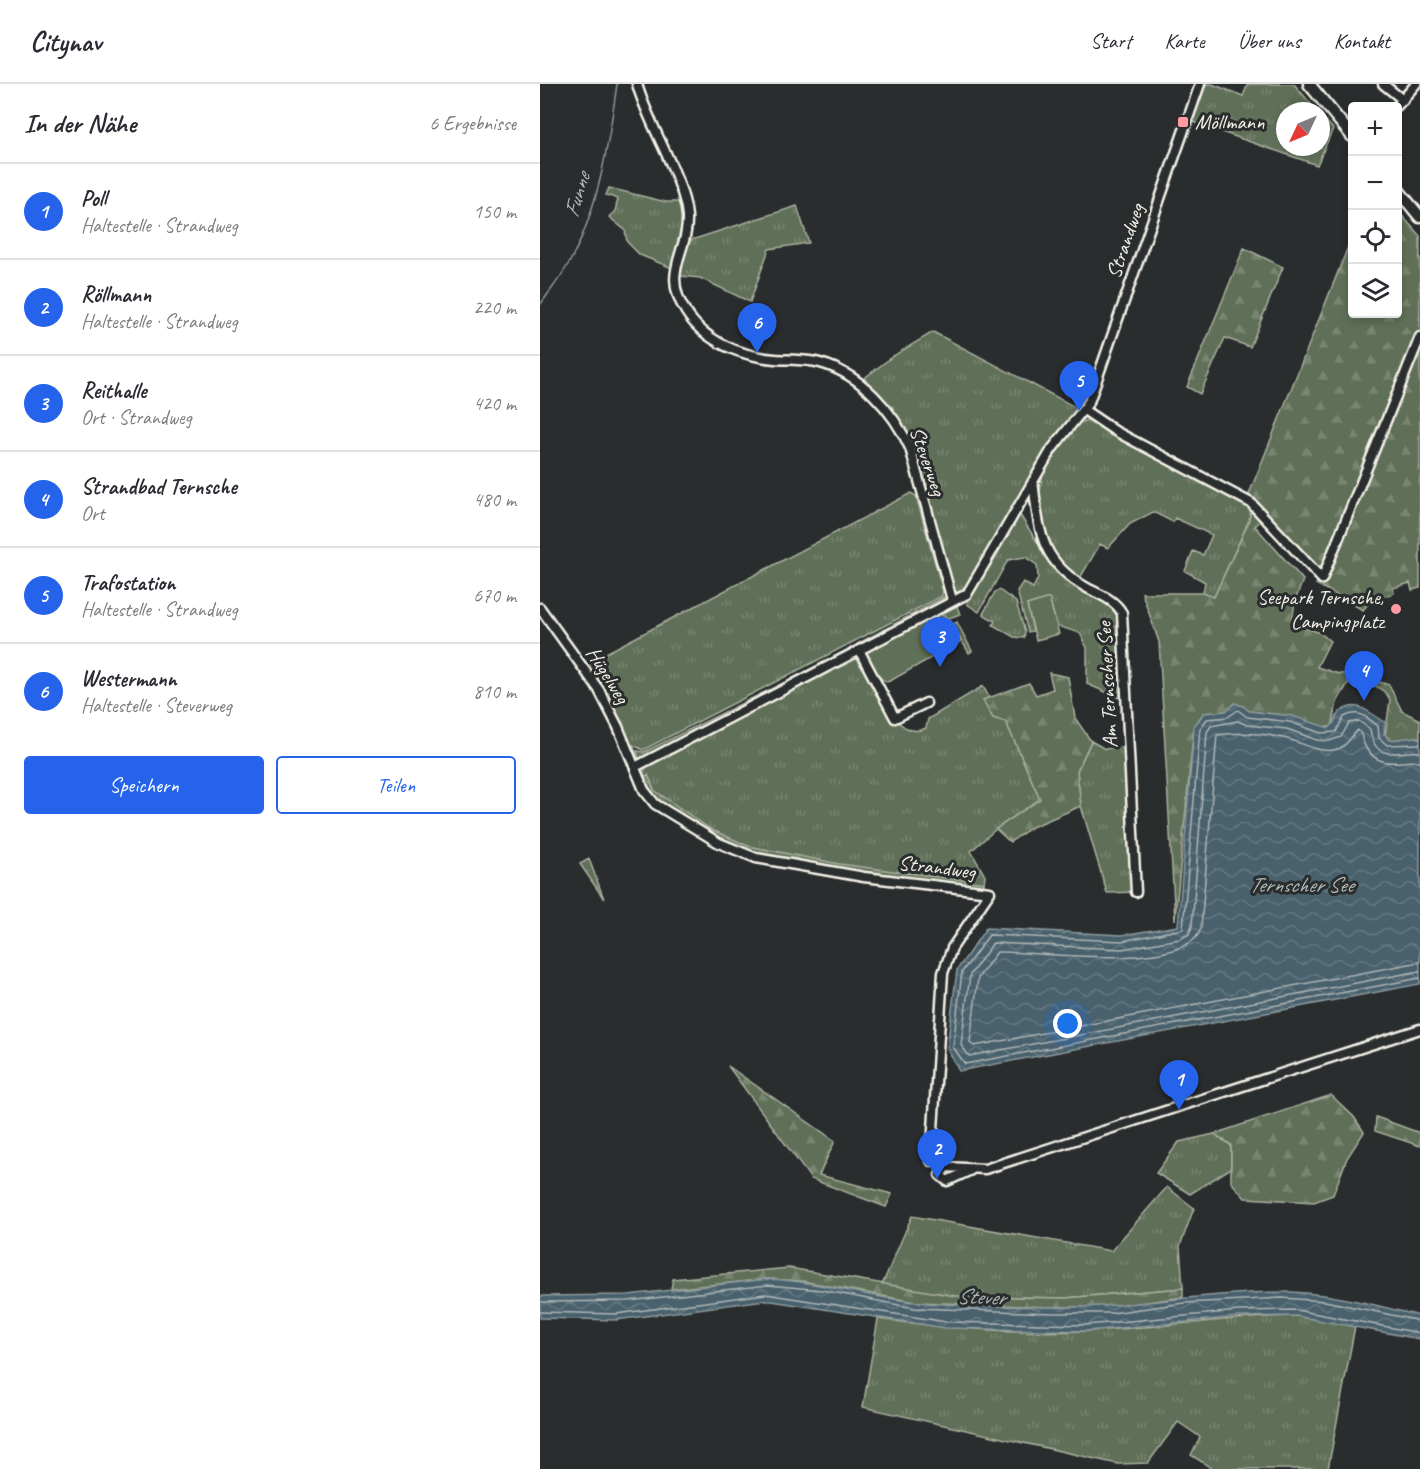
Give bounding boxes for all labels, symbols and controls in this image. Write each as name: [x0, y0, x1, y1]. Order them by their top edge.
text: Citynav: [30, 24, 101, 59]
text: Start: [1090, 28, 1131, 54]
text: Karte: [1164, 28, 1205, 54]
text: Über uns: [1238, 28, 1301, 54]
text: Kontakt: [1334, 28, 1390, 54]
north arrow: [1276, 102, 1330, 156]
map controls: [1348, 102, 1402, 318]
button: +: [1348, 102, 1402, 156]
text: In der Nähe: [24, 107, 136, 140]
place label: Möllmann: [1195, 109, 1265, 135]
text: 6 Ergebnisse: [429, 111, 516, 136]
marker: Möllmann: [1176, 115, 1190, 129]
button: −: [1348, 156, 1402, 210]
water label: Funne: [557, 166, 598, 220]
text: Poll: [81, 185, 106, 213]
text: 1: [39, 199, 48, 224]
text: 150 m: [473, 199, 516, 224]
street label: Strandweg: [1100, 199, 1150, 282]
button: locate: [1348, 210, 1402, 264]
text: Haltestelle · Strandweg: [81, 213, 238, 238]
button: layers: [1348, 264, 1402, 318]
text: Röllmann: [81, 281, 151, 309]
text: 2: [39, 295, 48, 320]
text: 220 m: [473, 295, 516, 320]
pin: 6: [738, 304, 776, 353]
text: Haltestelle · Strandweg: [81, 309, 238, 334]
pin: 5: [1060, 362, 1098, 411]
text: Reithalle: [81, 377, 146, 405]
text: 3: [39, 391, 48, 416]
text: 420 m: [473, 391, 516, 416]
text: Ort · Strandweg: [81, 405, 192, 430]
street label: Steverweg: [904, 423, 952, 500]
text: Strandbad Ternsche: [81, 473, 237, 501]
text: 4: [39, 487, 48, 512]
text: 480 m: [473, 487, 516, 512]
text: Ort: [81, 501, 105, 526]
text: Trafostation: [81, 569, 175, 597]
text: 5: [39, 583, 48, 608]
text: 670 m: [473, 583, 516, 608]
place label: Seepark Ternsche, Campingplatz: [1257, 584, 1386, 634]
text: Haltestelle · Strandweg: [81, 597, 238, 622]
marker: Seepark Ternsche, Campingplatz: [1389, 602, 1403, 616]
pin: 3: [920, 618, 960, 667]
street label: Am Ternscher See: [1091, 619, 1123, 749]
street label: Hügelweg: [580, 642, 636, 710]
pin: 4: [1344, 652, 1384, 701]
text: Westermann: [81, 665, 177, 693]
text: 6: [39, 679, 48, 704]
text: 810 m: [473, 679, 516, 704]
text: Haltestelle · Steverweg: [81, 693, 232, 718]
button: Speichern: [24, 756, 264, 814]
button: Teilen: [276, 756, 516, 814]
street label: Strandweg: [897, 849, 978, 885]
water label: Ternscher See: [1249, 871, 1357, 899]
your location: [1053, 1009, 1082, 1038]
pin: 1: [1160, 1060, 1198, 1110]
pin: 2: [918, 1130, 956, 1179]
water label: Stever: [957, 1282, 1010, 1312]

